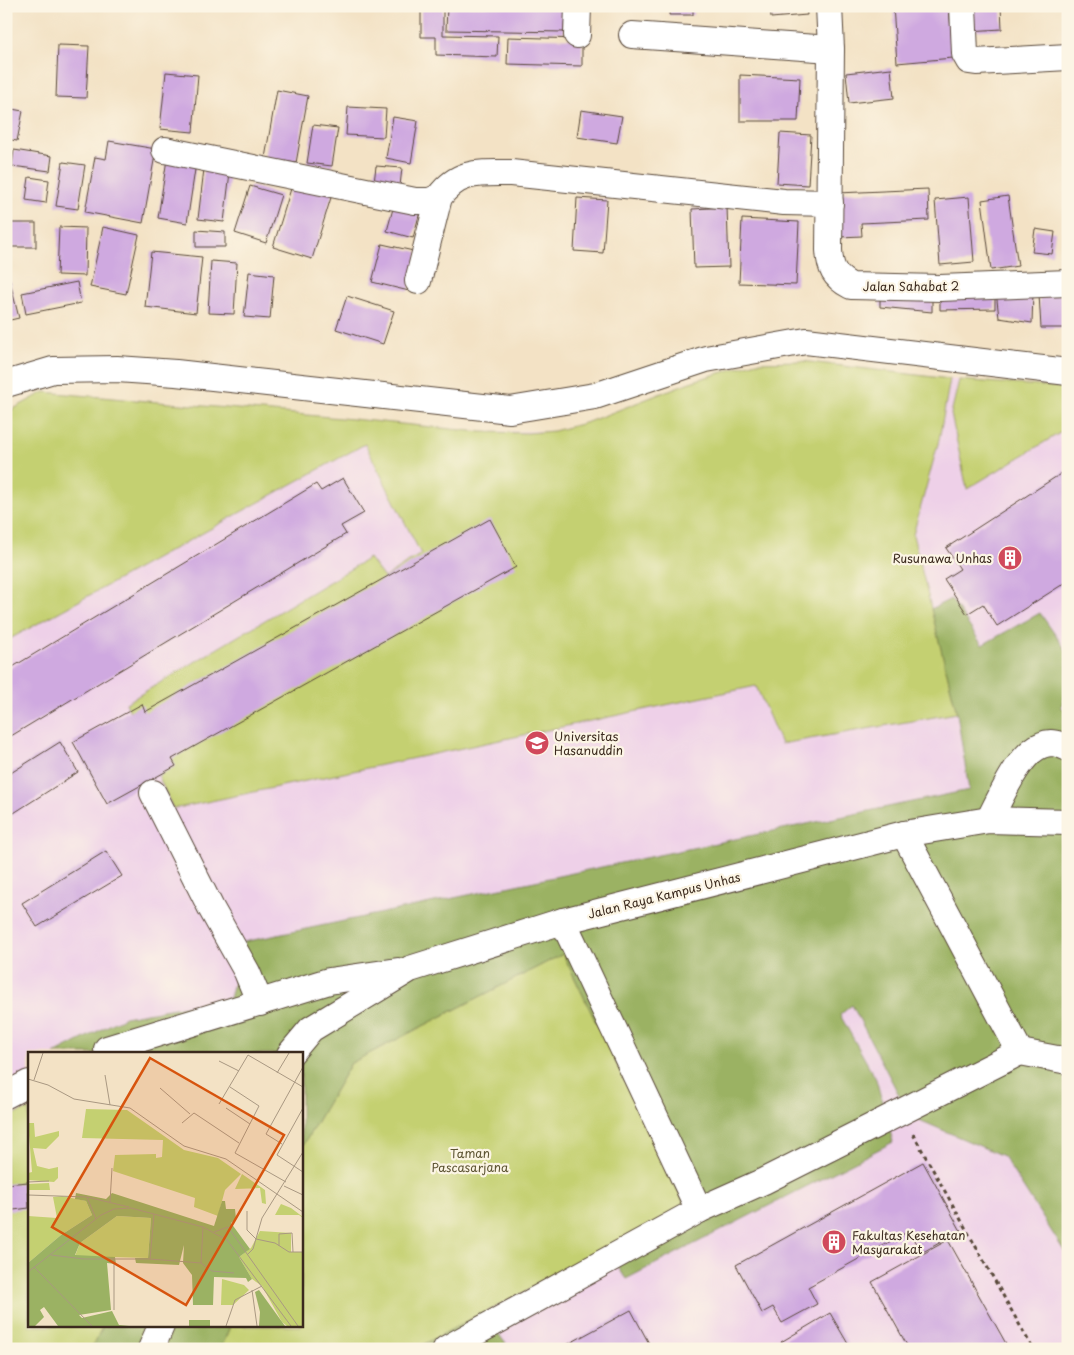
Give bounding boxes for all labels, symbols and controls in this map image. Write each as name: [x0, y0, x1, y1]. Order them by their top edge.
street label: Jalan Sahabat 2: [863, 277, 959, 295]
building icon: Rusunawa Unhas: [997, 545, 1023, 571]
place label: Rusunawa Unhas: [892, 549, 993, 567]
place label: Universitas Hasanuddin: [554, 727, 623, 759]
school or university icon: Universitas Hasanuddin: [524, 730, 550, 756]
street label: Jalan Raya Kampus Unhas: [586, 867, 743, 923]
inset map: [28, 1052, 302, 1328]
park label: Taman Pascasarjana: [431, 1144, 509, 1176]
place label: Fakultas Kesehatan Masyarakat: [852, 1226, 965, 1258]
building icon: Fakultas Kesehatan Masyarakat: [821, 1229, 847, 1255]

